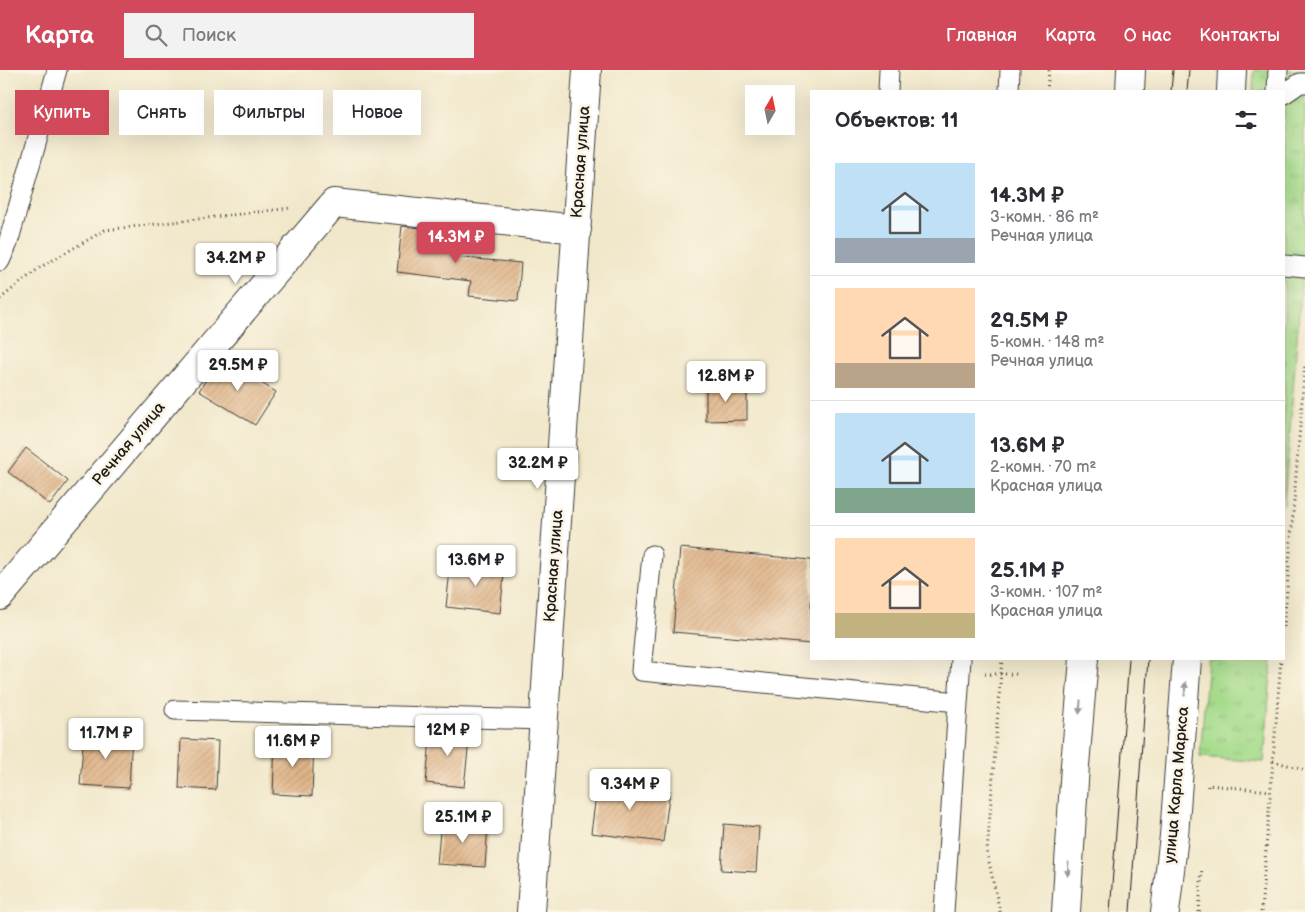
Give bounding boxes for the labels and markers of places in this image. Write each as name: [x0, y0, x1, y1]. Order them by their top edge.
pin: 14.3M ₽: [410, 222, 502, 264]
pin: 34.2M ₽: [190, 242, 282, 285]
pin: 29.5M ₽: [192, 350, 284, 392]
pin: 12.8M ₽: [680, 360, 772, 403]
pin: 32.2M ₽: [492, 448, 584, 490]
pin: 13.6M ₽: [430, 544, 522, 587]
pin: 12M ₽: [413, 714, 483, 757]
pin: 11.7M ₽: [60, 718, 152, 760]
pin: 11.6M ₽: [247, 726, 339, 768]
pin: 9.34M ₽: [584, 768, 676, 811]
pin: 25.1M ₽: [417, 802, 509, 844]

